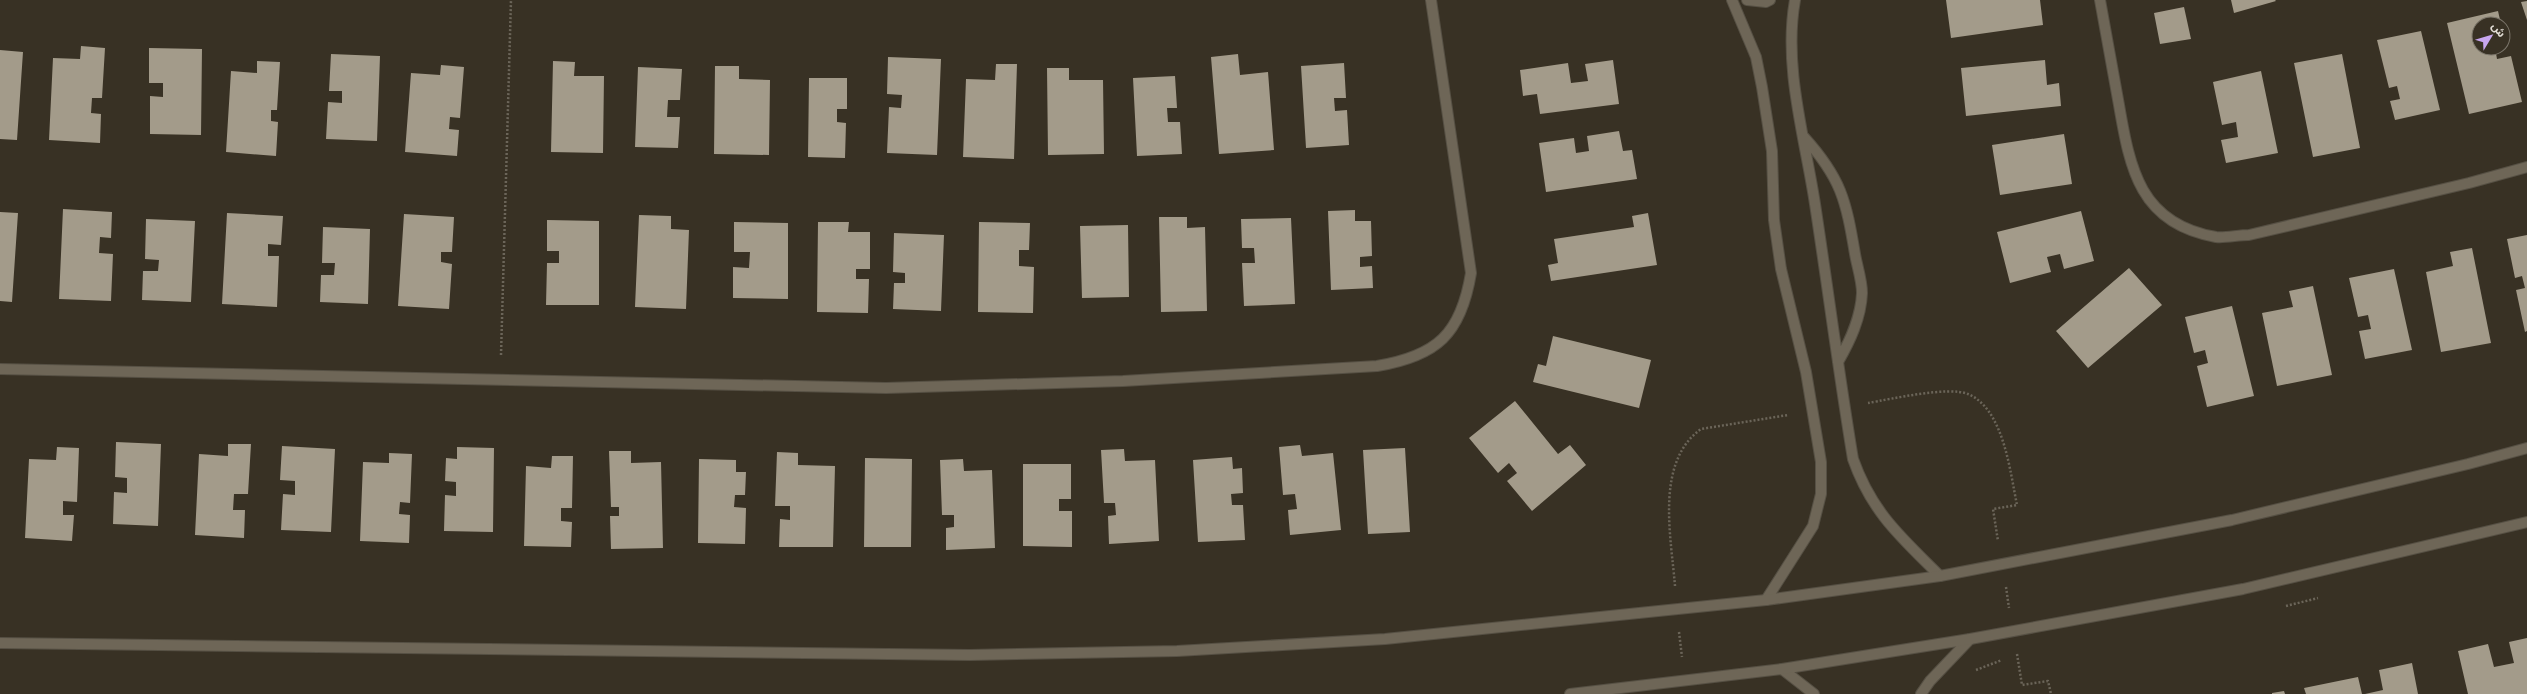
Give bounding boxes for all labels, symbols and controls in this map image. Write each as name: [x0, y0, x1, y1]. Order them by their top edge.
north arrow: [2471, 16, 2511, 56]
text: ش: [2489, 19, 2510, 40]

